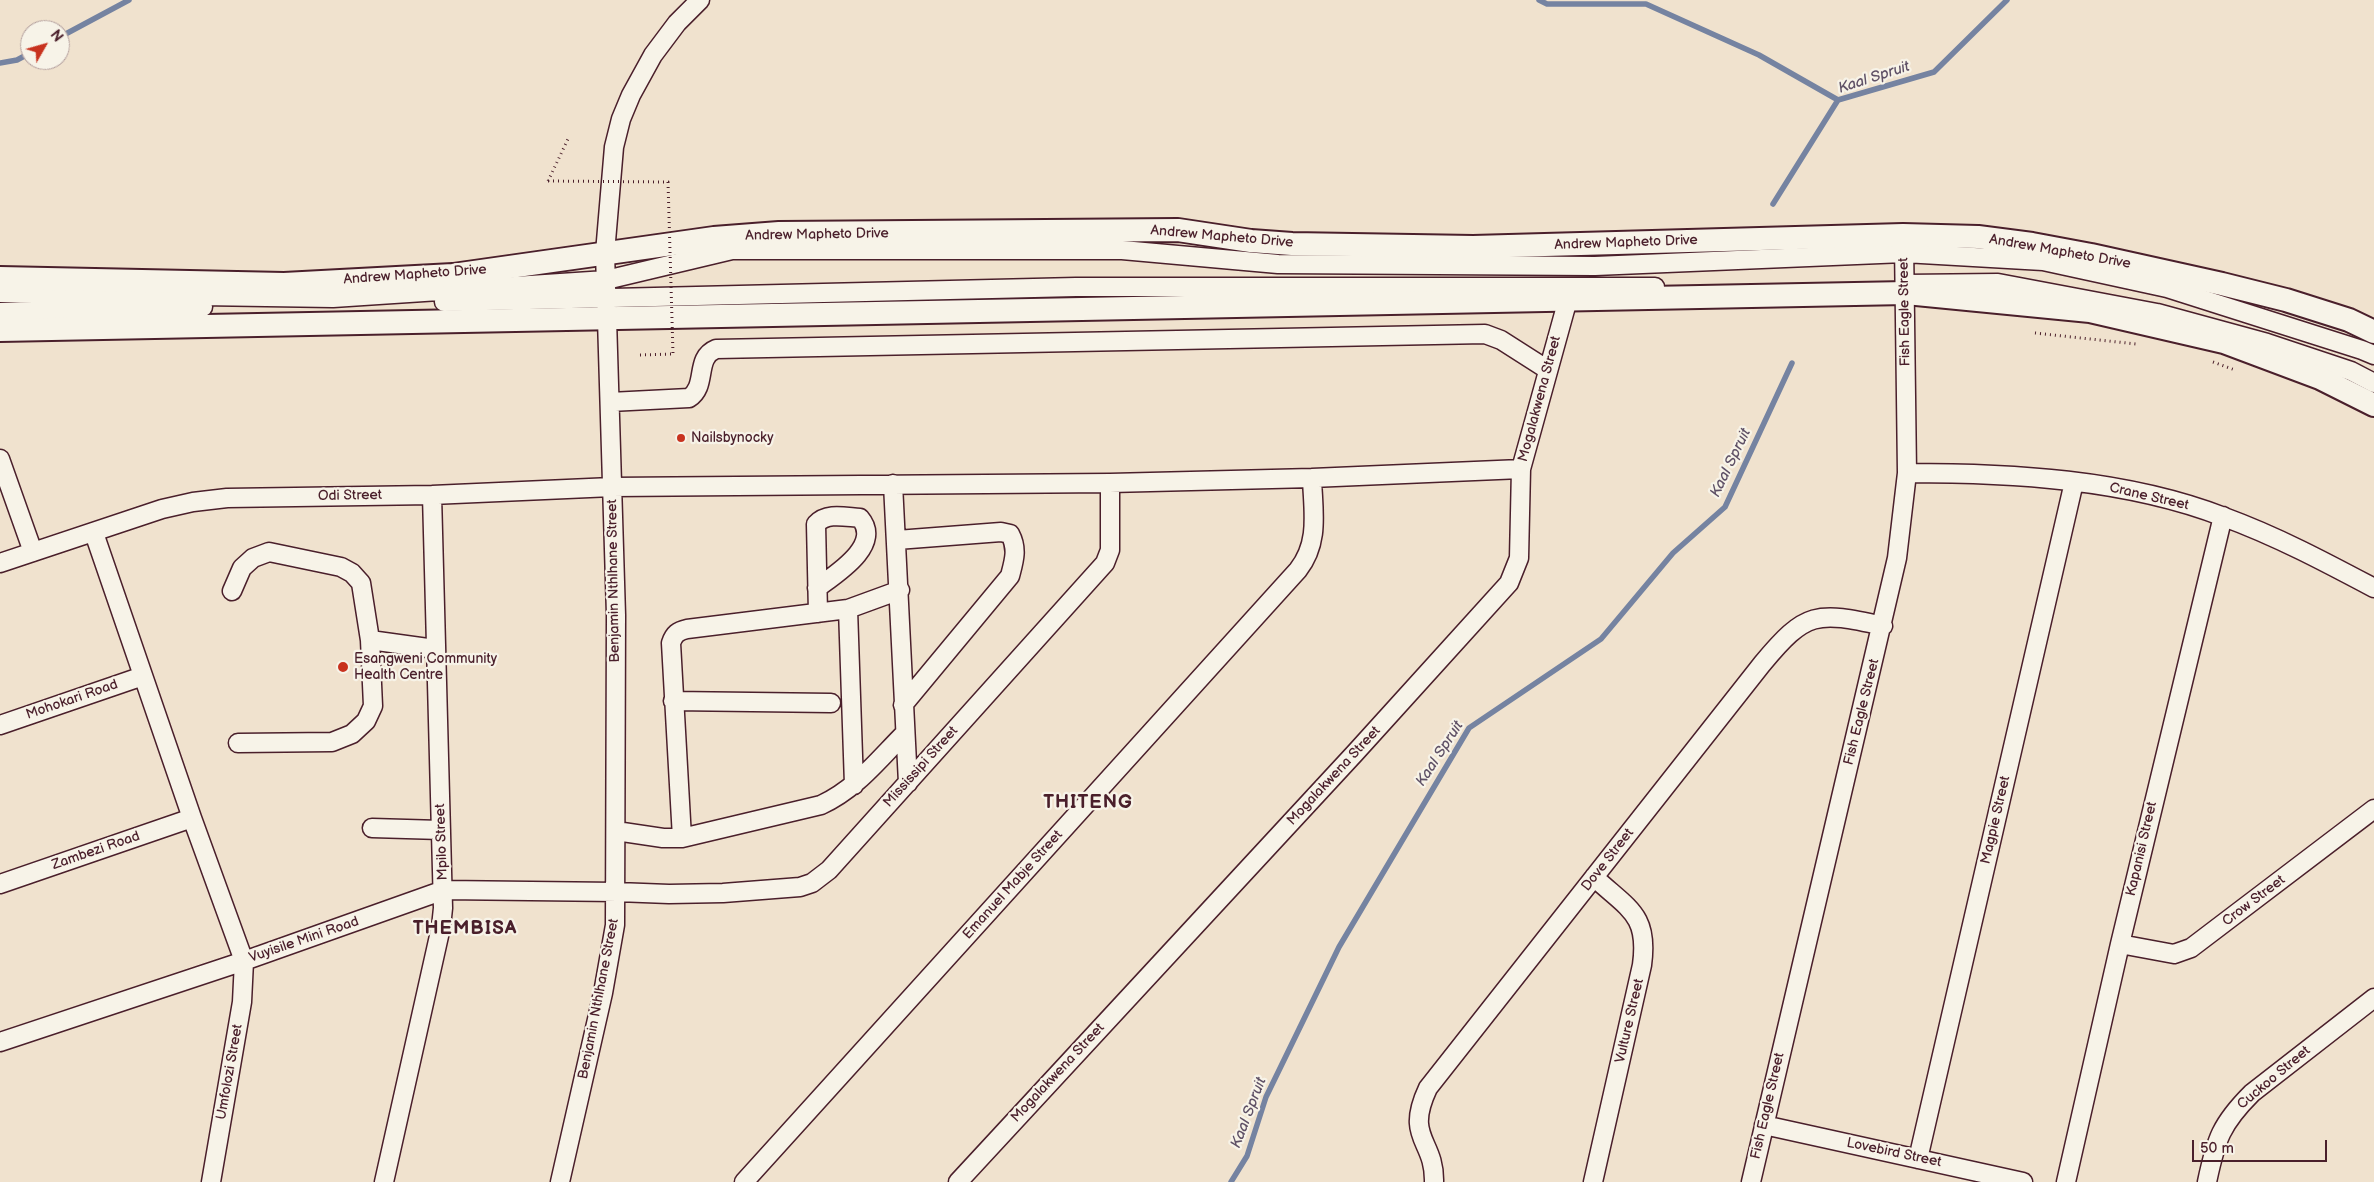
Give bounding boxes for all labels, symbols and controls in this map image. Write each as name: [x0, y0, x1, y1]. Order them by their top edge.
north arrow: [20, 20, 70, 70]
text: N: [46, 27, 66, 45]
water label: Kaal Spruit: [1836, 58, 1912, 98]
street label: Andrew Mapheto Drive: [1150, 222, 1294, 252]
street label: Andrew Mapheto Drive: [745, 225, 889, 245]
street label: Andrew Mapheto Drive: [1988, 231, 2132, 273]
street label: Andrew Mapheto Drive: [1554, 232, 1698, 254]
street label: Fish Eagle Street: [1896, 257, 1914, 367]
street label: Andrew Mapheto Drive: [343, 262, 487, 288]
street label: Mogalakwena Street: [1515, 334, 1565, 464]
water label: Kaal Spruit: [1707, 426, 1755, 500]
place label: Nailsbynocky: [691, 430, 774, 446]
marker: Nailsbynocky: [675, 432, 687, 444]
street label: Crane Street: [2108, 480, 2190, 514]
street label: Odi Street: [318, 487, 382, 505]
street label: Benjamin Nthlhane Street: [604, 499, 624, 663]
place label: Esangweni Community Health Centre: [354, 651, 497, 684]
street label: Fish Eagle Street: [1841, 657, 1883, 767]
marker: Esangweni Community Health Centre: [336, 660, 350, 674]
street label: Mohokari Road: [24, 676, 120, 724]
water label: Kaal Spruit: [1412, 718, 1468, 790]
street label: Mississipi Street: [880, 723, 962, 811]
street label: Mogalakwena Street: [1284, 723, 1384, 829]
street label: Magpie Street: [1978, 774, 2014, 866]
district label: THITENG: [1042, 792, 1134, 814]
street label: Kapanisi Street: [2123, 800, 2161, 898]
street label: Mpilo Street: [432, 803, 452, 881]
street label: Dove Street: [1578, 825, 1638, 895]
street label: Emanuel Mabje Street: [960, 827, 1066, 943]
street label: Zambezi Road: [50, 828, 142, 874]
street label: Crow Street: [2219, 872, 2289, 930]
street label: Vuyisile Mini Road: [247, 913, 361, 967]
street label: Benjamin Nthlhane Street: [575, 917, 623, 1081]
district label: THEMBISA: [412, 918, 518, 940]
street label: Vulture Street: [1612, 977, 1648, 1065]
street label: Mogalakwena Street: [1008, 1020, 1108, 1126]
street label: Umfolozi Street: [213, 1023, 247, 1121]
street label: Cuckoo Street: [2234, 1043, 2314, 1113]
street label: Fish Eagle Street: [1748, 1051, 1788, 1161]
water label: Kaal Spruit: [1227, 1075, 1271, 1151]
scale bar: [2194, 1130, 2329, 1162]
street label: Lovebird Street: [1845, 1135, 1943, 1171]
text: 50 m: [2200, 1139, 2234, 1158]

